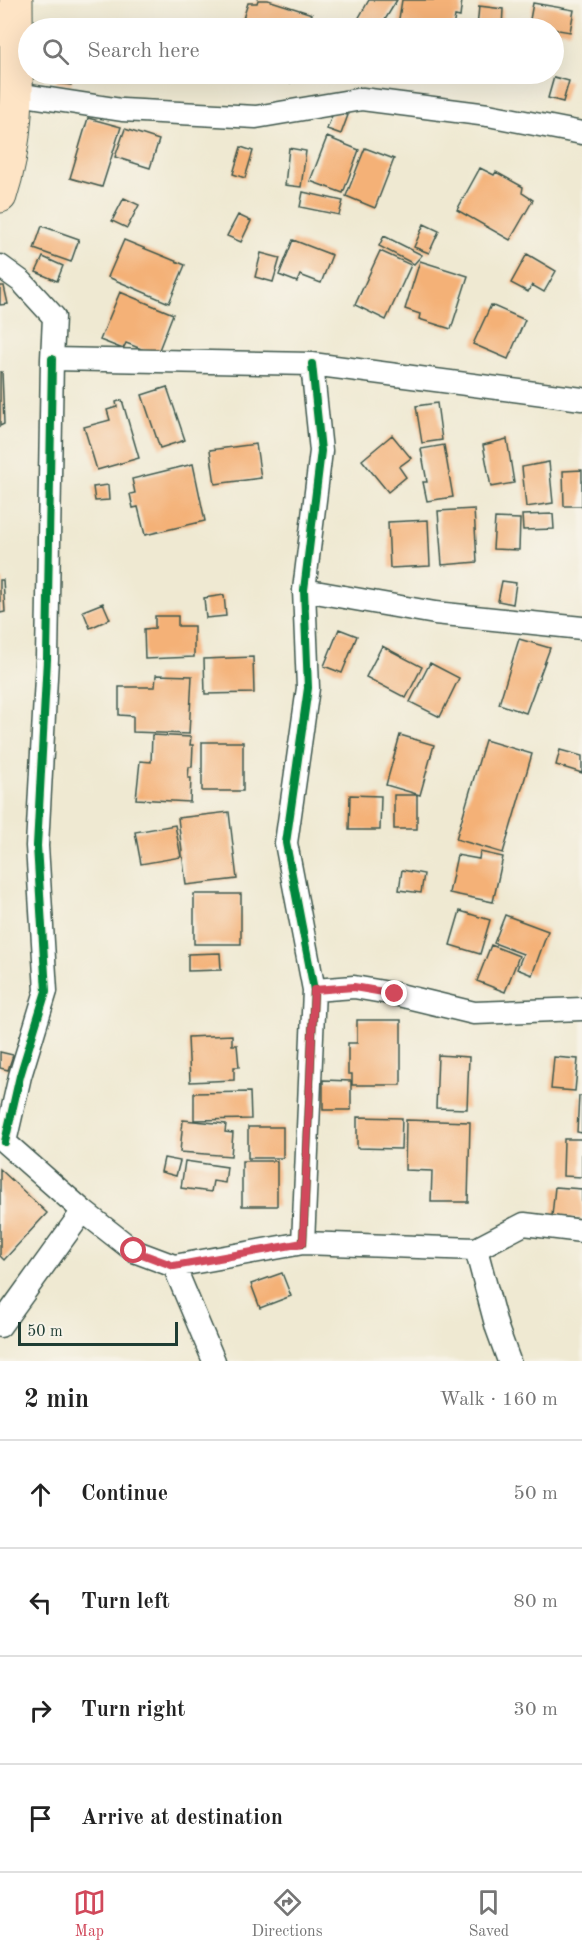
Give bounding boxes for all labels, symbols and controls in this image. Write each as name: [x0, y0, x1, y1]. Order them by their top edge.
search box: [18, 18, 564, 84]
icon: search: [39, 35, 72, 68]
text: Search here: [87, 40, 200, 62]
route end: [381, 980, 407, 1006]
route start: [120, 1237, 146, 1263]
scale bar: [18, 1319, 178, 1346]
text: 50 m: [27, 1324, 63, 1340]
text: 2 min: [24, 1387, 89, 1413]
text: Walk · 160 m: [439, 1390, 558, 1410]
icon: ahead: [24, 1478, 57, 1511]
text: Continue: [81, 1483, 168, 1505]
text: 50 m: [513, 1484, 558, 1504]
icon: left: [24, 1586, 57, 1619]
text: Turn left: [81, 1591, 170, 1613]
text: 80 m: [513, 1592, 558, 1612]
icon: right: [24, 1694, 57, 1727]
text: Turn right: [81, 1699, 185, 1721]
text: 30 m: [513, 1700, 558, 1720]
icon: arrive: [24, 1802, 57, 1835]
text: Arrive at destination: [81, 1807, 283, 1829]
tab: Map: [73, 1886, 106, 1942]
tab: Directions: [252, 1886, 323, 1942]
tab: Saved: [468, 1886, 509, 1942]

